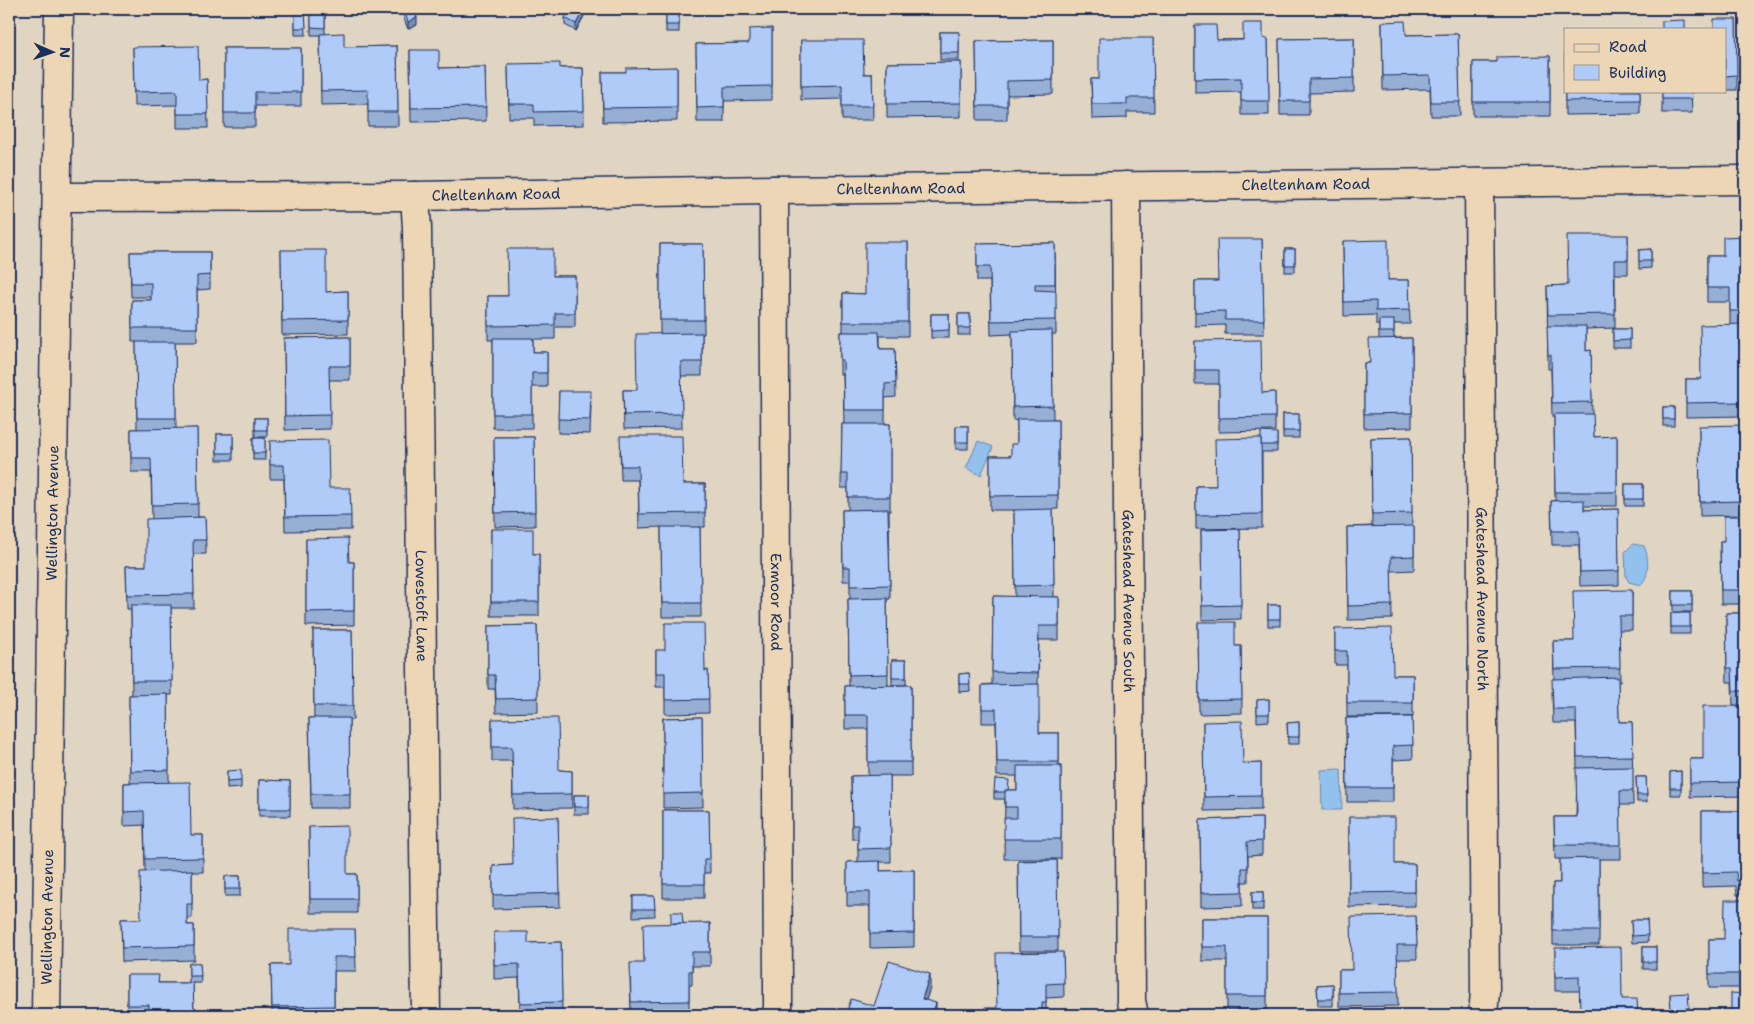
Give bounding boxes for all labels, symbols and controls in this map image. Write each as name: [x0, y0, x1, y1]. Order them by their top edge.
north arrow: [28, 28, 78, 78]
legend: [1564, 28, 1726, 92]
text: Road: [1609, 37, 1647, 57]
text: N: [56, 47, 74, 58]
text: Building: [1609, 63, 1666, 83]
street label: Cheltenham Road: [1241, 174, 1371, 195]
street label: Cheltenham Road: [836, 178, 966, 199]
street label: Cheltenham Road: [431, 184, 561, 206]
street label: Wellington Avenue: [42, 445, 63, 581]
street label: Gateshead Avenue North: [1471, 507, 1493, 691]
street label: Gateshead Avenue South: [1118, 509, 1139, 693]
street label: Lowestoft Lane: [411, 550, 432, 662]
street label: Exmoor Road: [766, 553, 786, 651]
street label: Wellington Avenue: [36, 849, 58, 985]

